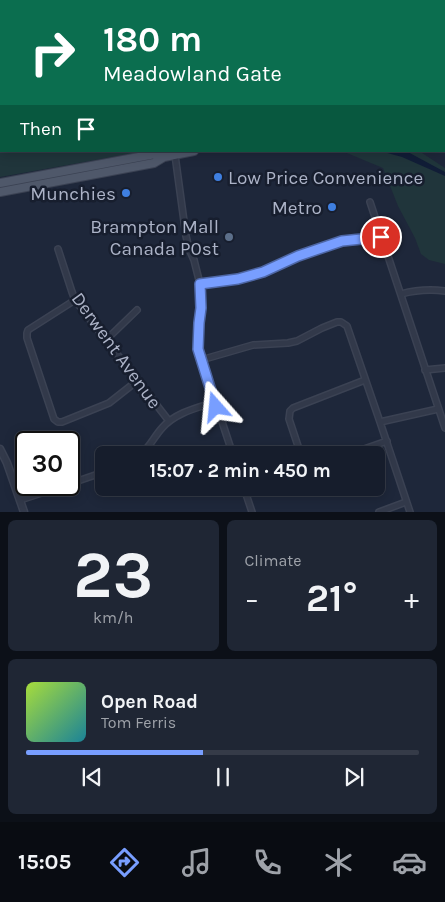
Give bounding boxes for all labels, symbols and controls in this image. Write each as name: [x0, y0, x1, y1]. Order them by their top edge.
text: 180 m: [103, 19, 202, 60]
icon: right: [20, 20, 85, 85]
text: Meadowland Gate: [103, 61, 282, 87]
icon: arrive: [72, 115, 100, 143]
text: Then: [20, 118, 62, 140]
place label: Low Price Convenience: [228, 167, 423, 189]
marker: Low Price Convenience: [212, 171, 224, 183]
place label: Munchies: [30, 183, 116, 205]
marker: Munchies: [120, 187, 132, 199]
place label: Metro: [272, 197, 322, 219]
marker: Metro: [326, 201, 338, 213]
place label: Brampton Mall Canada P0st: [90, 216, 219, 260]
pin: [360, 216, 402, 258]
icon: arrive: [367, 223, 395, 251]
marker: Brampton Mall Canada P0st: [223, 231, 235, 243]
street label: Derwent Avenue: [67, 288, 166, 413]
position arrow: [189, 380, 241, 432]
speed limit sign: 30: [15, 431, 80, 496]
text: 15:07 · 2 min · 450 m: [149, 460, 331, 482]
text: 23: [73, 537, 153, 613]
text: Climate: [245, 551, 302, 570]
text: 21°: [306, 576, 357, 621]
text: −: [245, 582, 259, 615]
text: +: [404, 582, 419, 615]
text: km/h: [93, 608, 134, 627]
text: Open Road: [101, 691, 198, 713]
text: Tom Ferris: [101, 713, 176, 732]
icon: previous: [78, 763, 106, 791]
icon: pause: [209, 763, 237, 791]
icon: next: [340, 763, 368, 791]
icon: directions: [107, 845, 142, 880]
icon: music: [179, 845, 214, 880]
icon: phone: [250, 845, 285, 880]
icon: climate: [321, 845, 356, 880]
icon: car: [392, 845, 427, 880]
text: 15:05: [18, 849, 71, 875]

